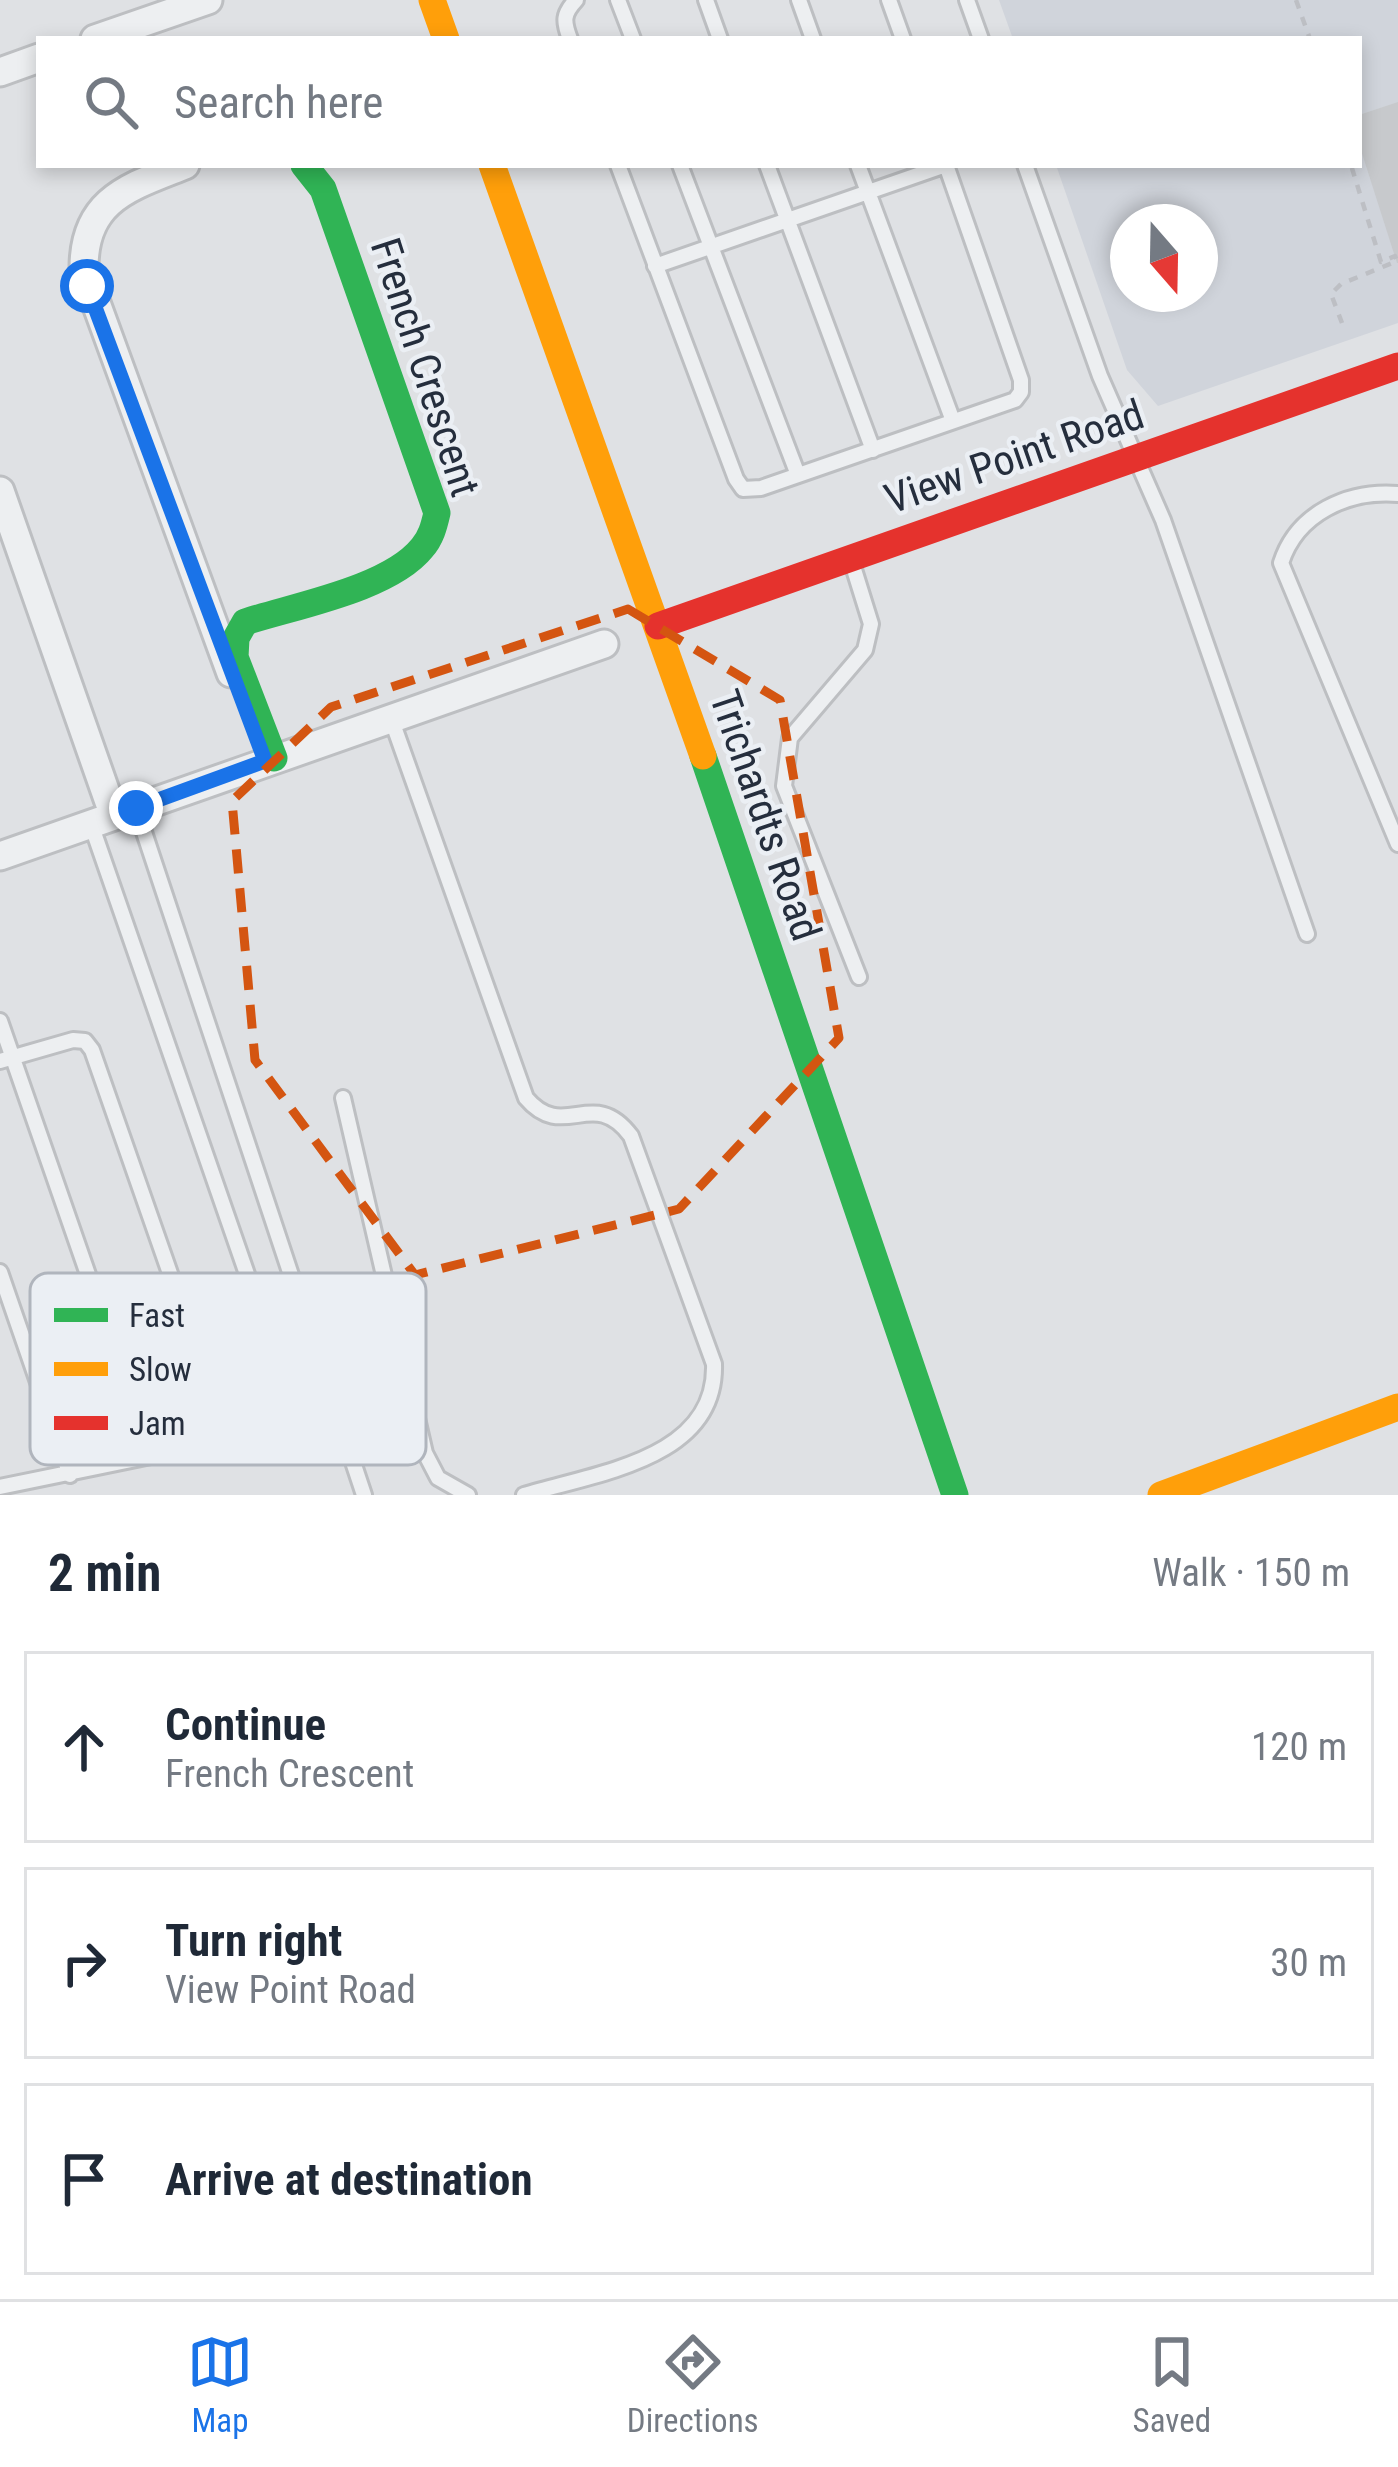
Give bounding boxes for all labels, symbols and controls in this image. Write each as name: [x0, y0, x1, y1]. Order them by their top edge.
search box: [36, 36, 1362, 168]
icon: search: [78, 69, 144, 135]
text: Search here: [174, 76, 383, 129]
north arrow: [1110, 204, 1218, 312]
street label: French Crescent: [361, 232, 490, 502]
route start: [60, 259, 114, 313]
street label: View Point Road: [878, 389, 1150, 524]
street label: Trichardts Road: [700, 684, 831, 947]
route end: [109, 781, 163, 835]
legend: [30, 1273, 426, 1465]
text: Fast: [129, 1296, 185, 1335]
text: Slow: [129, 1350, 192, 1389]
text: Jam: [129, 1404, 186, 1443]
text: 2 min: [48, 1544, 161, 1603]
text: Walk · 150 m: [1152, 1550, 1350, 1596]
text: Continue: [165, 1698, 326, 1751]
icon: ahead: [51, 1714, 117, 1780]
text: 120 m: [1251, 1724, 1347, 1770]
text: French Crescent: [165, 1751, 414, 1797]
text: Turn right: [165, 1914, 342, 1967]
icon: right: [51, 1930, 117, 1996]
text: 30 m: [1270, 1940, 1347, 1986]
text: View Point Road: [165, 1967, 416, 2013]
icon: arrive: [51, 2146, 117, 2212]
text: Arrive at destination: [165, 2153, 533, 2206]
tab: Map: [187, 2329, 253, 2440]
tab: Directions: [627, 2329, 759, 2440]
tab: Saved: [1133, 2329, 1211, 2440]

